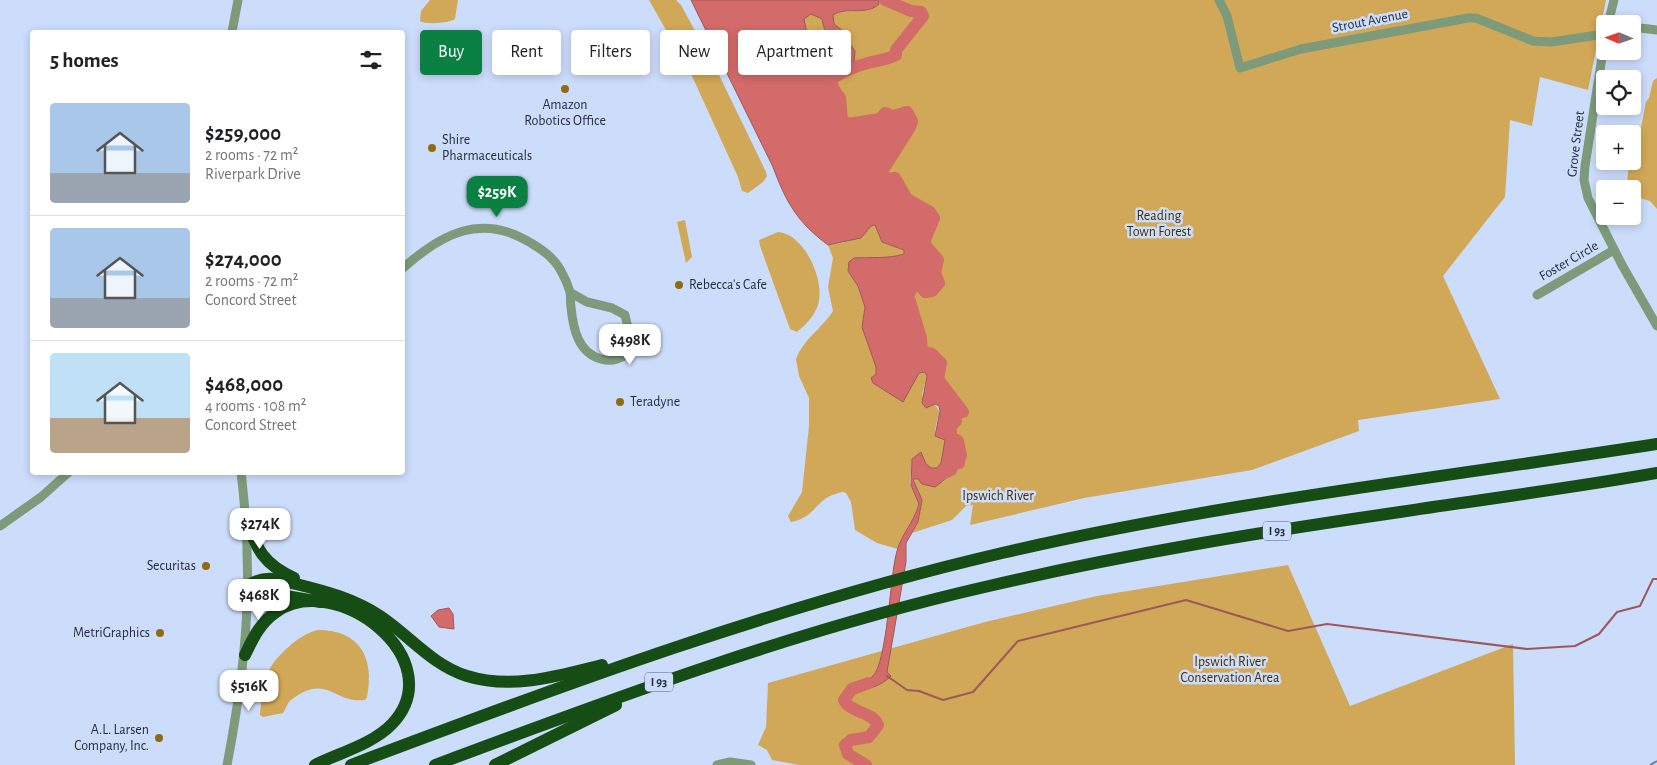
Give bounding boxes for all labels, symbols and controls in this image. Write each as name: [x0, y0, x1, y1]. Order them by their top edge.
street label: Strout Avenue: [1331, 7, 1409, 35]
north arrow: [1596, 15, 1641, 60]
map controls: [1596, 15, 1641, 225]
chip: Buy: [420, 30, 482, 75]
chip: Rent: [492, 30, 561, 75]
chip: Filters: [571, 30, 650, 75]
chip: New: [660, 30, 728, 75]
chip: Apartment: [738, 30, 851, 75]
icon: filters: [357, 46, 385, 74]
text: 5 homes: [50, 50, 119, 71]
button: locate: [1596, 70, 1641, 115]
marker: Amazon Robotics Office: [559, 83, 571, 95]
place label: Amazon Robotics Office: [524, 98, 606, 128]
street label: Grove Street: [1565, 109, 1587, 178]
icon: home: [90, 123, 150, 183]
text: $259,000: [205, 123, 281, 144]
button: +: [1596, 125, 1641, 170]
place label: Shire Pharmaceuticals: [442, 133, 532, 163]
marker: Shire Pharmaceuticals: [426, 142, 438, 154]
text: 2 rooms · 72 m²: [205, 147, 298, 163]
text: Riverpark Drive: [205, 166, 301, 182]
pin: $259K: [462, 176, 532, 218]
button: −: [1596, 180, 1641, 225]
text: $259K: [478, 184, 516, 200]
park label: Reading Town Forest: [1127, 209, 1192, 239]
street label: Foster Circle: [1537, 239, 1601, 283]
icon: home: [90, 248, 150, 308]
text: $274,000: [205, 249, 282, 270]
text: 2 rooms · 72 m²: [205, 273, 298, 289]
place label: Rebecca's Cafe: [689, 278, 767, 292]
marker: Rebecca's Cafe: [673, 279, 685, 291]
text: Concord Street: [205, 292, 297, 308]
pin: $498K: [595, 324, 665, 366]
text: $498K: [610, 332, 650, 348]
icon: home: [90, 373, 150, 433]
text: $468,000: [205, 374, 283, 395]
place label: Teradyne: [630, 395, 680, 409]
marker: Teradyne: [614, 396, 626, 408]
text: 4 rooms · 108 m²: [205, 398, 306, 414]
text: Concord Street: [205, 417, 297, 433]
park label: Ipswich River: [962, 489, 1034, 503]
pin: $274K: [225, 508, 295, 550]
text: $274K: [240, 516, 280, 532]
road number: I 93: [1263, 522, 1291, 540]
place label: Securitas: [147, 559, 196, 573]
marker: Securitas: [200, 560, 212, 572]
pin: $468K: [224, 578, 294, 621]
text: $468K: [239, 587, 279, 603]
place label: MetriGraphics: [73, 626, 150, 640]
marker: MetriGraphics: [154, 627, 166, 639]
park label: Ipswich River Conservation Area: [1181, 655, 1280, 685]
pin: $516K: [214, 670, 284, 712]
road number: I 93: [645, 672, 673, 692]
text: $516K: [231, 678, 267, 694]
place label: A.L. Larsen Company, Inc.: [74, 723, 149, 753]
marker: A.L. Larsen Company, Inc.: [153, 732, 165, 744]

